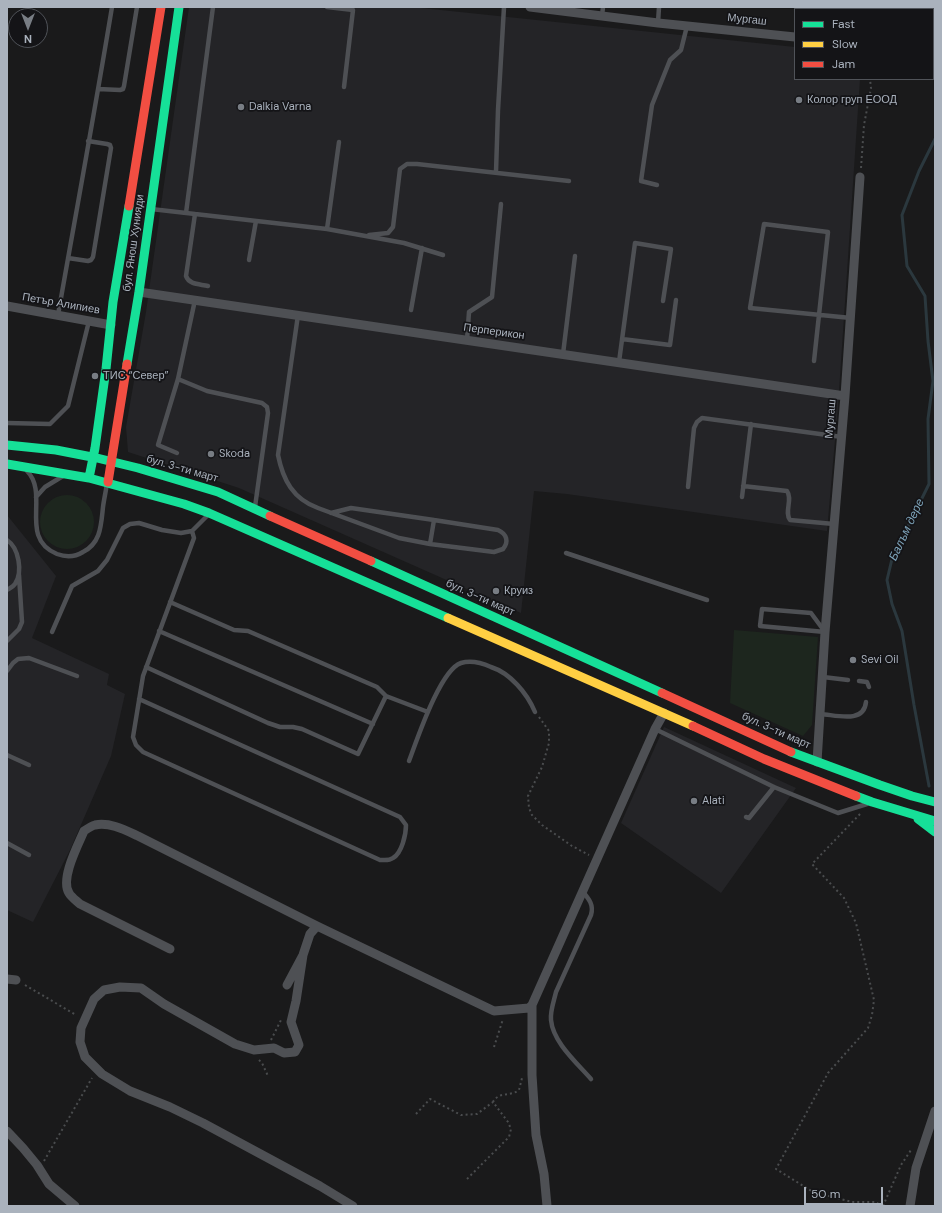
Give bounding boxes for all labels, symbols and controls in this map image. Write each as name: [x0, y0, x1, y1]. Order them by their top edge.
north arrow: [8, 8, 48, 48]
legend: [794, 8, 934, 80]
street label: Мургаш: [727, 11, 767, 29]
text: Fast: [832, 16, 855, 32]
text: N: [24, 32, 32, 46]
text: Slow: [832, 36, 858, 52]
text: Jam: [832, 56, 855, 72]
place label: Колор груп ЕООД: [807, 93, 897, 107]
marker: Колор груп ЕООД: [794, 95, 804, 105]
place label: Dalkia Varna: [249, 100, 311, 114]
marker: Dalkia Varna: [236, 102, 246, 112]
street label: бул. Янош Хунияди: [121, 194, 147, 292]
street label: Петър Алипиев: [21, 291, 101, 317]
street label: Перперикон: [463, 321, 525, 343]
place label: ТИС “Север”: [103, 369, 169, 383]
marker: ТИС “Север”: [90, 371, 100, 381]
street label: Мургаш: [823, 399, 839, 439]
place label: Skoda: [219, 447, 250, 461]
marker: Skoda: [206, 449, 216, 459]
street label: бул. 3-ти март: [145, 452, 219, 486]
water label: Балъм дере: [886, 497, 928, 563]
street label: бул. 3-ти март: [444, 577, 516, 619]
place label: Круиз: [504, 584, 533, 598]
marker: Круиз: [491, 586, 501, 596]
place label: Sevi Oil: [861, 653, 898, 667]
marker: Sevi Oil: [848, 655, 858, 665]
street label: бул. 3-ти март: [740, 710, 812, 752]
place label: Alati: [702, 794, 725, 808]
marker: Alati: [689, 796, 699, 806]
scale bar: [806, 1179, 885, 1205]
text: 50 m: [811, 1186, 840, 1202]

